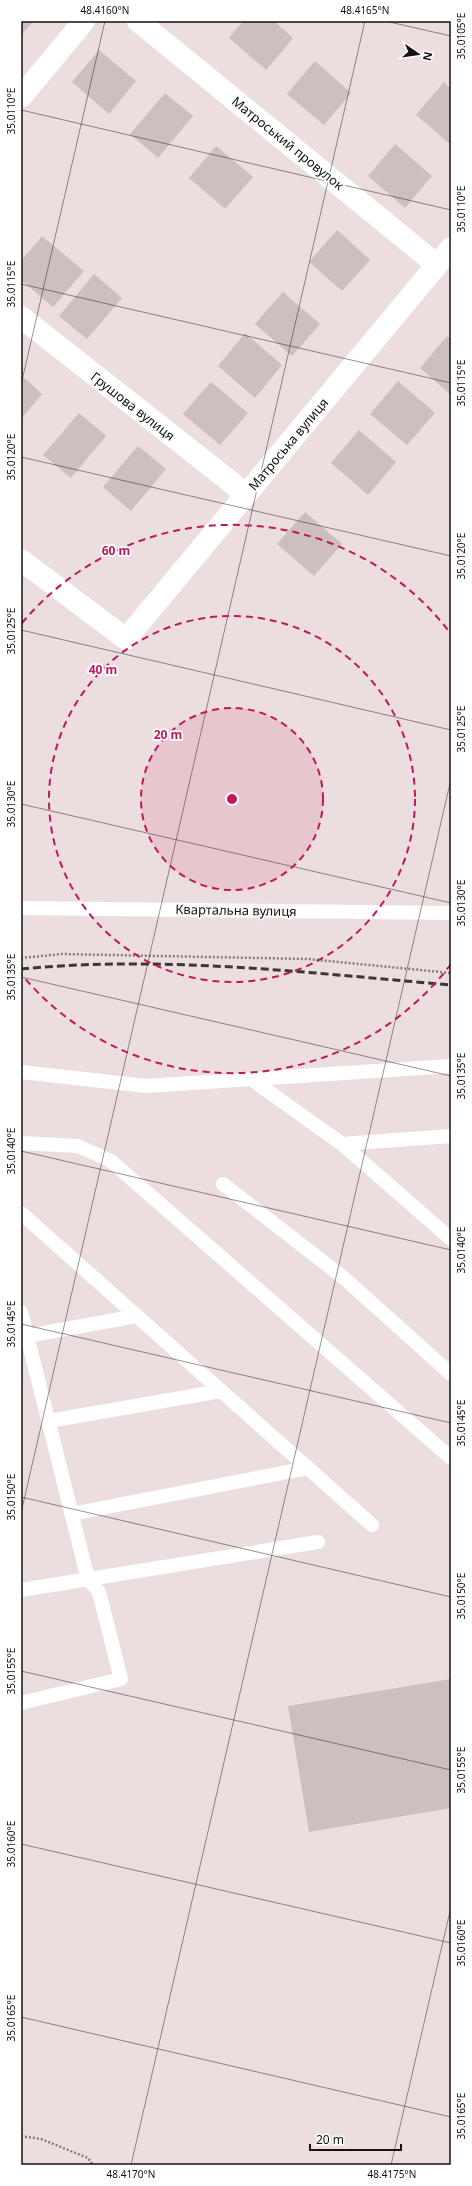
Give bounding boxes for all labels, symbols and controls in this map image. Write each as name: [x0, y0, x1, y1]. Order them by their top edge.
text: 48.4160°N: [81, 3, 129, 17]
text: 48.4165°N: [341, 3, 389, 17]
text: 35.0105°E: [454, 13, 468, 59]
north arrow: [398, 34, 438, 74]
text: N: [420, 50, 437, 62]
text: 35.0110°E: [4, 88, 18, 134]
street label: Матроський провулок: [228, 92, 348, 194]
text: 35.0110°E: [454, 186, 468, 232]
text: 35.0115°E: [4, 261, 18, 307]
text: 35.0115°E: [454, 360, 468, 406]
street label: Грушова вулиця: [87, 368, 179, 444]
street label: Матроська вулиця: [244, 394, 332, 494]
text: 35.0120°E: [4, 434, 18, 480]
text: 35.0120°E: [454, 533, 468, 579]
text: 60 m: [102, 542, 130, 559]
text: 35.0125°E: [4, 608, 18, 654]
text: 40 m: [89, 661, 117, 678]
text: 35.0125°E: [454, 706, 468, 752]
text: 20 m: [154, 726, 182, 743]
text: 35.0130°E: [4, 781, 18, 827]
centre of rings: [225, 792, 239, 806]
text: 35.0130°E: [454, 880, 468, 926]
street label: Квартальна вулиця: [175, 900, 297, 920]
text: 35.0135°E: [4, 954, 18, 1000]
text: 35.0135°E: [454, 1053, 468, 1099]
text: 35.0140°E: [4, 1128, 18, 1174]
text: 35.0140°E: [454, 1227, 468, 1273]
text: 35.0145°E: [4, 1301, 18, 1347]
text: 35.0145°E: [454, 1400, 468, 1446]
text: 35.0150°E: [4, 1474, 18, 1520]
text: 35.0150°E: [454, 1573, 468, 1619]
text: 35.0155°E: [4, 1648, 18, 1694]
text: 35.0155°E: [454, 1747, 468, 1793]
text: 35.0160°E: [4, 1821, 18, 1867]
text: 35.0160°E: [454, 1920, 468, 1966]
text: 35.0165°E: [4, 1995, 18, 2041]
text: 35.0165°E: [454, 2093, 468, 2139]
scale bar: [310, 2126, 401, 2152]
text: 20 m: [316, 2131, 344, 2148]
text: 48.4170°N: [107, 2167, 155, 2181]
text: 48.4175°N: [368, 2167, 416, 2181]

